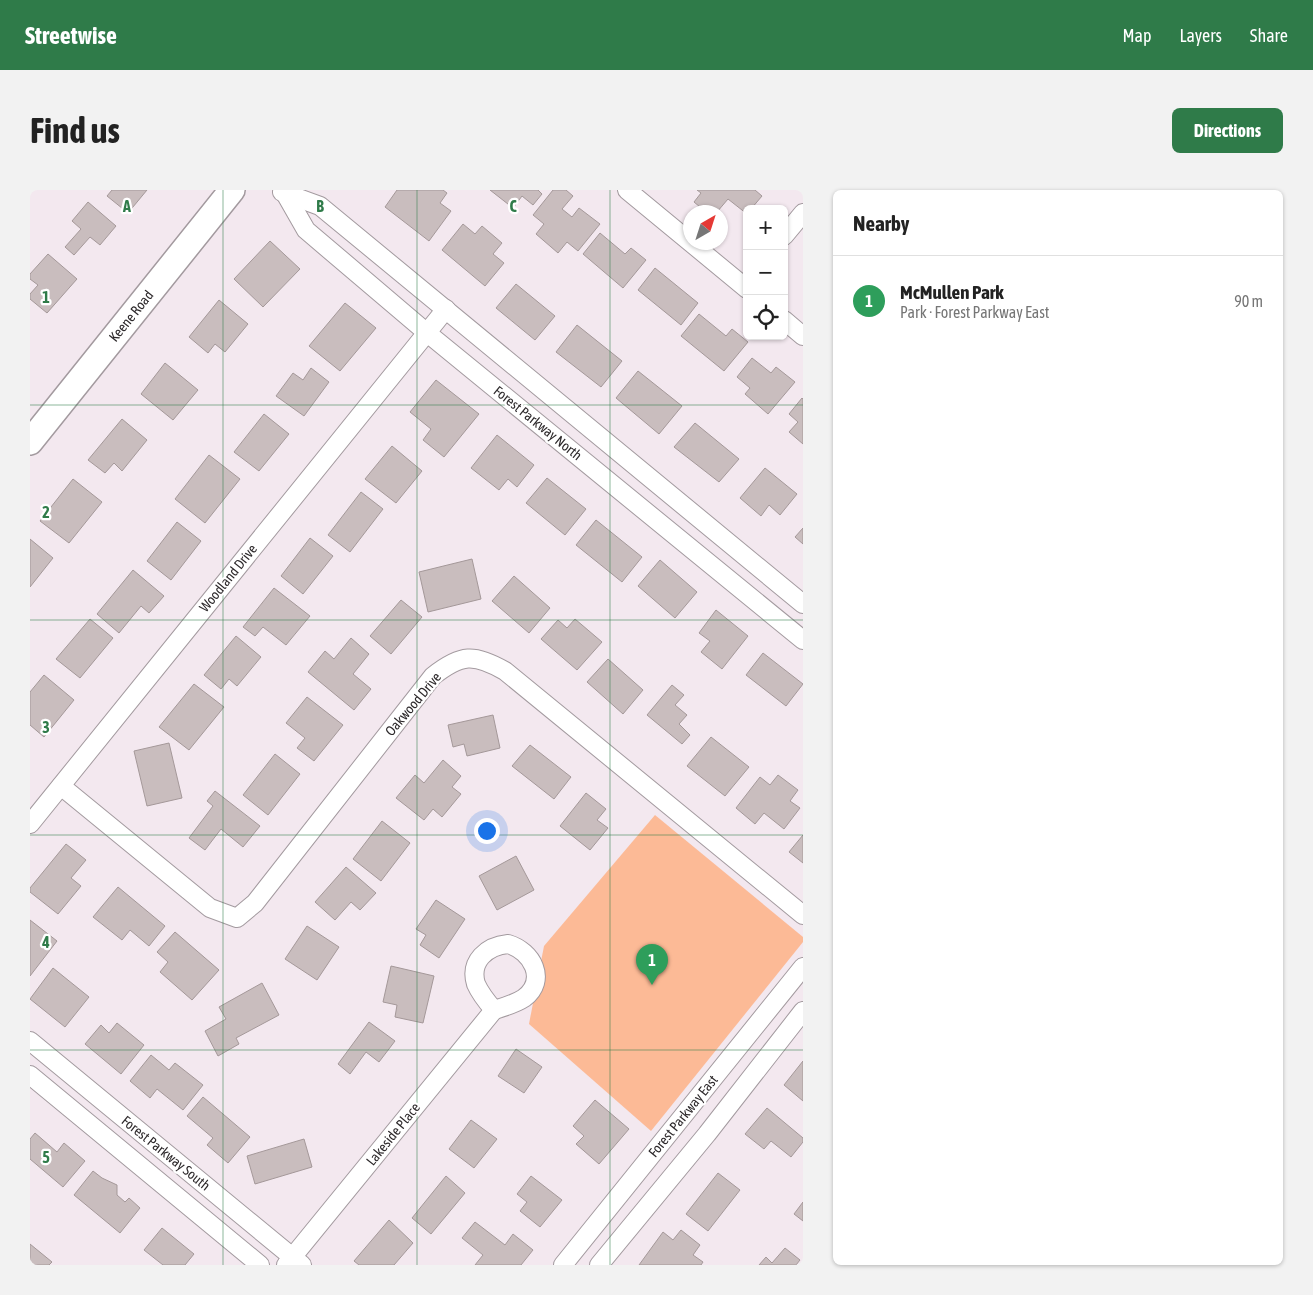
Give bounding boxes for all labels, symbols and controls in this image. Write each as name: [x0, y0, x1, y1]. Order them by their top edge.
text: Streetwise: [25, 22, 117, 49]
text: Map: [1122, 25, 1151, 46]
text: Layers: [1179, 25, 1222, 46]
text: Share: [1250, 25, 1288, 46]
button: Directions: [1172, 108, 1283, 153]
text: Find us: [30, 110, 120, 150]
text: A: [122, 197, 131, 215]
text: B: [316, 197, 324, 215]
text: C: [509, 197, 517, 215]
north arrow: [683, 205, 728, 250]
map controls: [743, 205, 788, 340]
button: +: [743, 205, 788, 250]
text: Nearby: [853, 211, 909, 235]
button: −: [743, 250, 788, 295]
text: McMullen Park: [900, 281, 1004, 303]
street label: Keene Road: [106, 287, 156, 345]
text: 1: [42, 288, 50, 306]
text: 1: [865, 292, 873, 310]
text: 90 m: [1234, 292, 1263, 310]
button: locate: [743, 295, 788, 340]
text: Park · Forest Parkway East: [900, 303, 1049, 321]
street label: Forest Parkway North: [491, 383, 585, 463]
text: 2: [42, 503, 50, 521]
street label: Woodland Drive: [196, 541, 260, 615]
street label: Oakwood Drive: [382, 669, 444, 739]
text: 3: [42, 718, 50, 736]
your location: [474, 818, 500, 844]
text: 4: [41, 933, 50, 951]
pin: 1: [636, 944, 668, 985]
street label: Forest Parkway East: [645, 1072, 721, 1160]
street label: Lakeside Place: [363, 1099, 423, 1169]
street label: Forest Parkway South: [119, 1112, 213, 1194]
text: 5: [42, 1148, 50, 1166]

